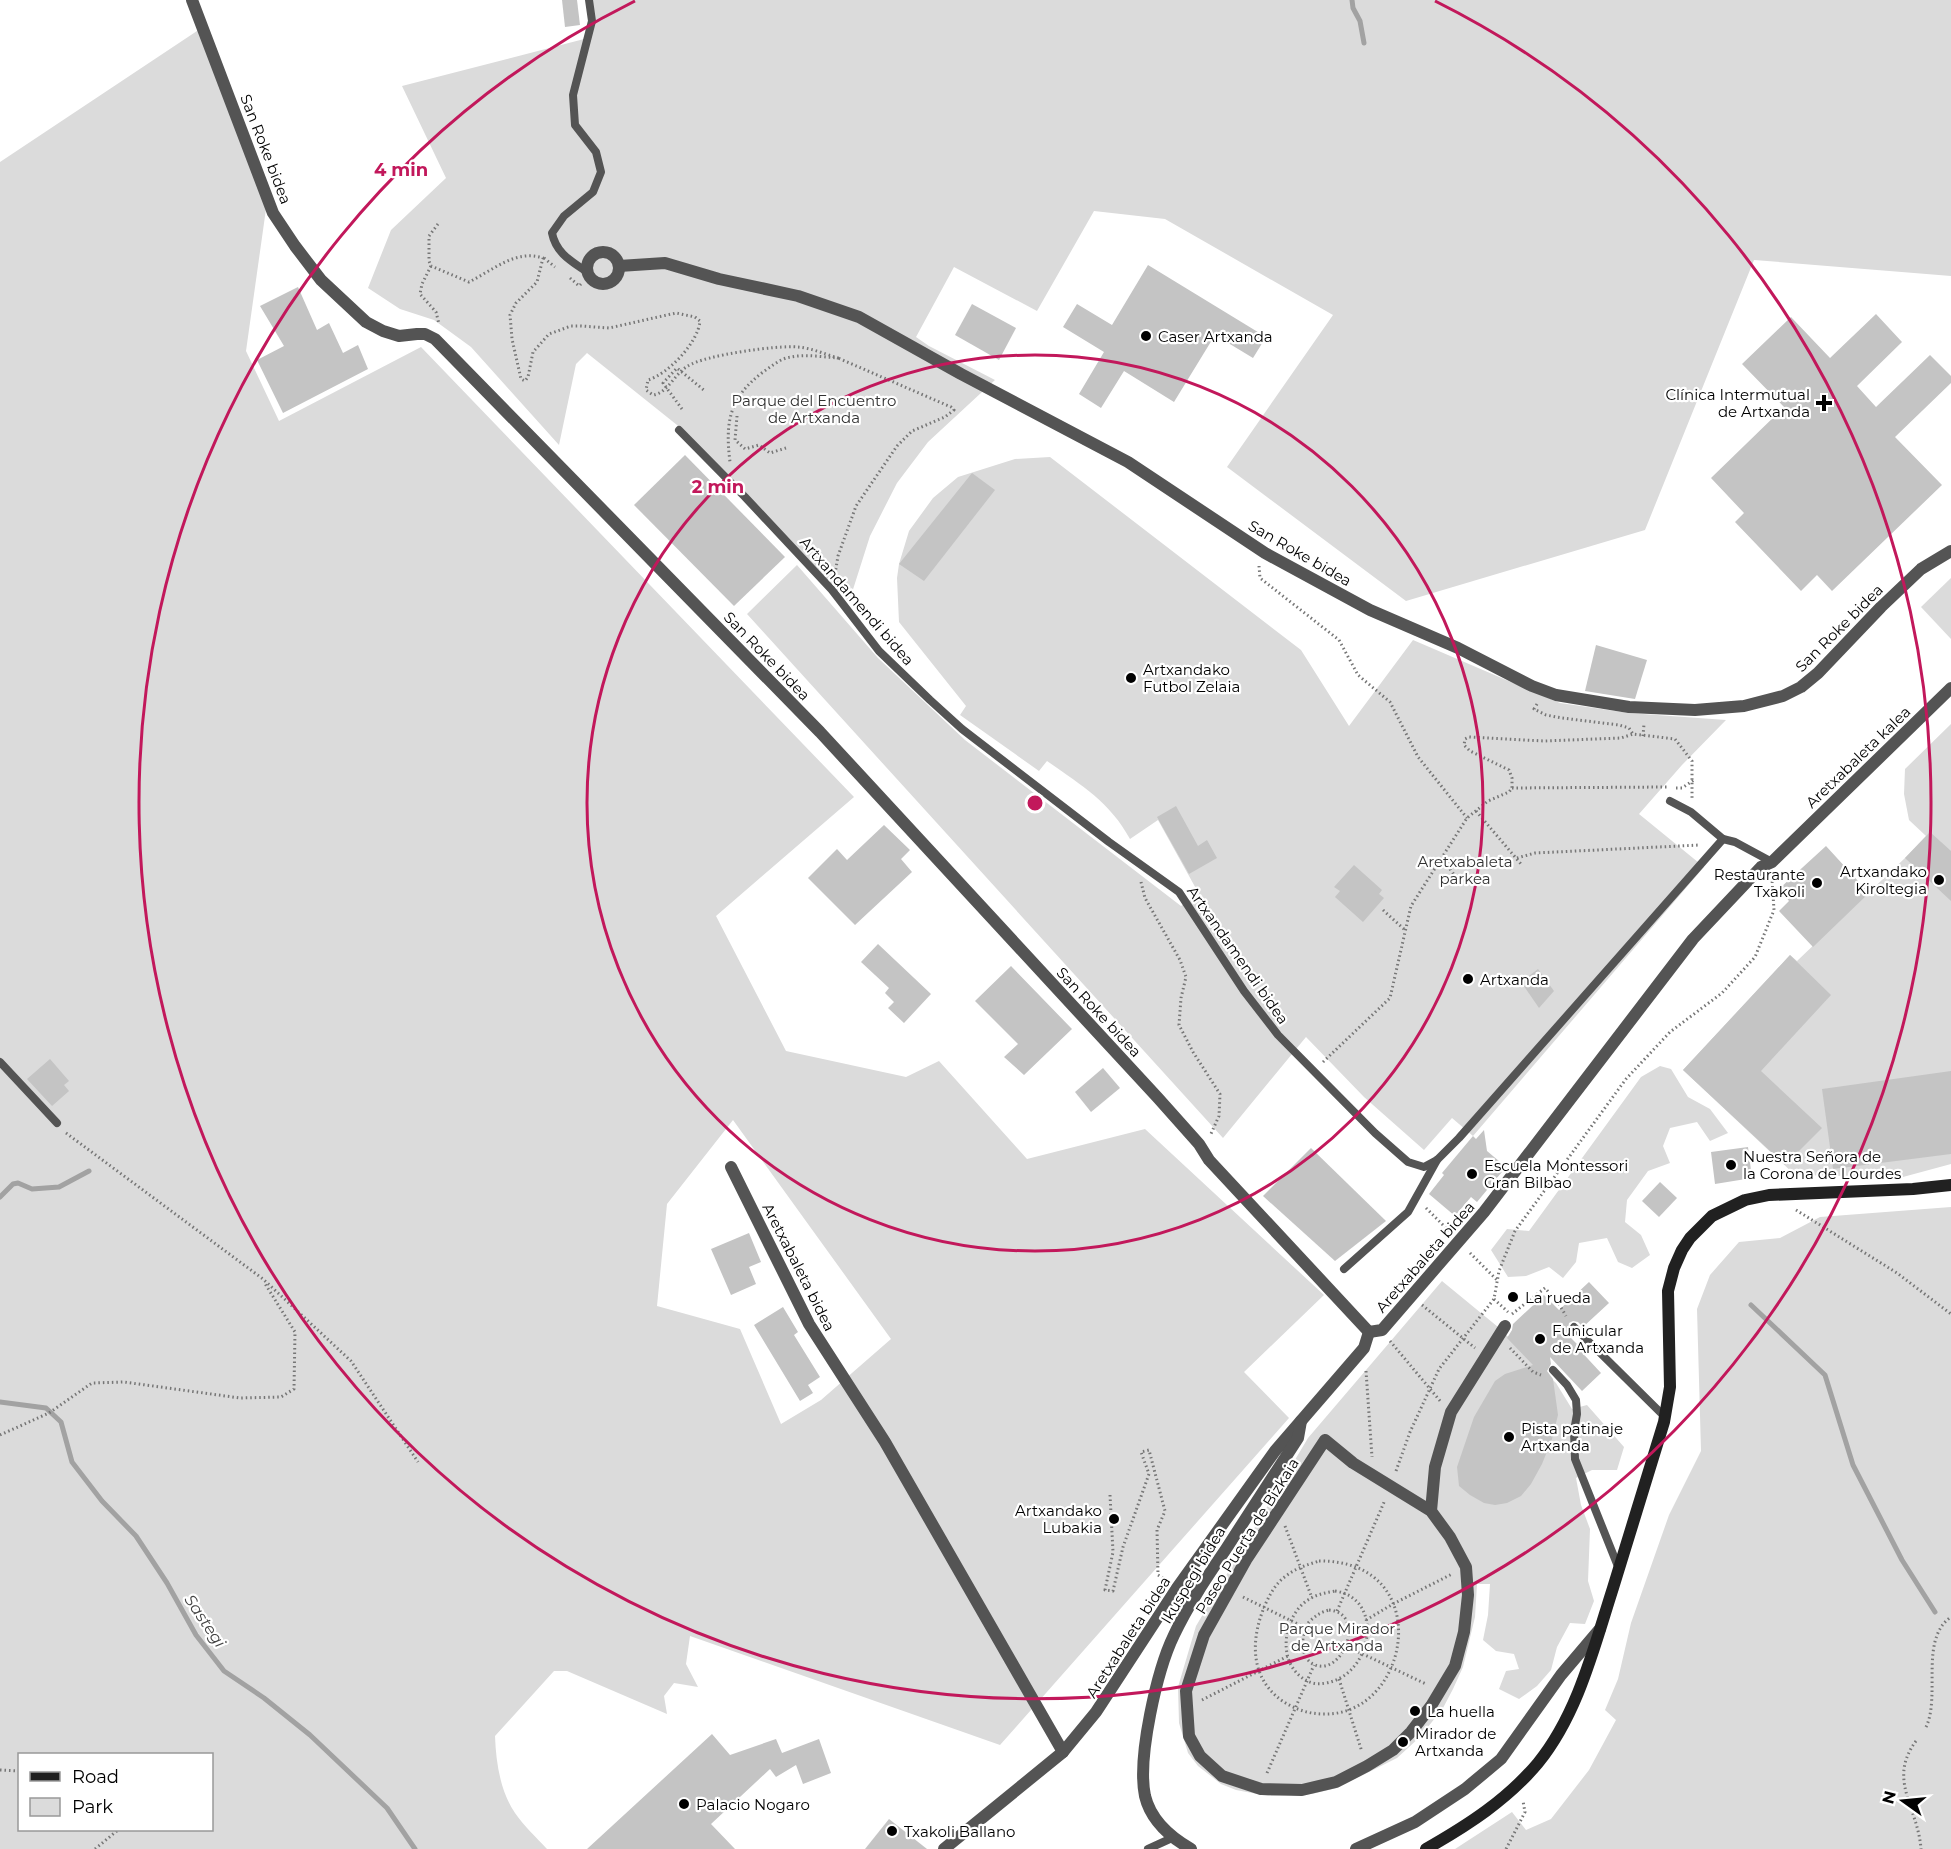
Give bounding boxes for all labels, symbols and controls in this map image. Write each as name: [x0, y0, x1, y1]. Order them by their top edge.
street label: San Roke bidea: [236, 91, 296, 207]
text: 4 min: [374, 159, 428, 181]
place label: Caser Artxanda: [1158, 327, 1273, 346]
marker: Caser Artxanda: [1139, 329, 1153, 343]
place label: Clínica Intermutual de Artxanda: [1665, 385, 1810, 421]
park label: Parque del Encuentro de Artxanda: [732, 391, 896, 427]
marker: Clínica Intermutual de Artxanda: [1815, 394, 1833, 412]
text: 2 min: [692, 476, 744, 498]
street label: San Roke bidea: [1245, 516, 1355, 590]
street label: Artxandamendi bidea: [796, 533, 918, 669]
street label: San Roke bidea: [1791, 580, 1887, 676]
street label: San Roke bidea: [720, 608, 814, 704]
place label: Artxandako Futbol Zelaia: [1143, 660, 1240, 696]
marker: Artxandako Futbol Zelaia: [1124, 671, 1138, 685]
street label: Aretxabaleta kalea: [1802, 702, 1914, 812]
centre of rings: [1025, 793, 1045, 813]
park label: Aretxabaleta parkea: [1417, 852, 1513, 888]
place label: Artxandako Kiroltegia: [1840, 862, 1927, 898]
place label: Restaurante Txakoli: [1714, 865, 1805, 901]
marker: Artxandako Kiroltegia: [1932, 873, 1946, 887]
marker: Restaurante Txakoli: [1810, 876, 1824, 890]
street label: Artxandamendi bidea: [1183, 882, 1293, 1028]
street label: San Roke bidea: [1052, 963, 1146, 1061]
place label: Artxanda: [1480, 970, 1549, 989]
marker: Artxanda: [1461, 972, 1475, 986]
place label: Nuestra Señora de la Corona de Lourdes: [1743, 1147, 1901, 1183]
place label: Escuela Montessori Gran Bilbao: [1484, 1156, 1628, 1192]
marker: Nuestra Señora de la Corona de Lourdes: [1724, 1158, 1738, 1172]
marker: Escuela Montessori Gran Bilbao: [1465, 1167, 1479, 1181]
street label: Aretxabaleta bidea: [1372, 1198, 1478, 1316]
street label: Aretxabaleta bidea: [758, 1200, 840, 1334]
place label: La rueda: [1525, 1288, 1591, 1307]
marker: La rueda: [1506, 1290, 1520, 1304]
place label: Funicular de Artxanda: [1552, 1321, 1644, 1357]
marker: Funicular de Artxanda: [1533, 1332, 1547, 1346]
place label: Pista patinaje Artxanda: [1521, 1419, 1623, 1455]
marker: Pista patinaje Artxanda: [1502, 1430, 1516, 1444]
street label: Paseo Puerta de Bizkaia: [1191, 1454, 1303, 1618]
place label: Artxandako Lubakia: [1015, 1501, 1102, 1537]
marker: Artxandako Lubakia: [1107, 1512, 1121, 1526]
street label: Ikuspegi bidea: [1156, 1523, 1230, 1627]
street label: Aretxabaleta bidea: [1082, 1573, 1174, 1701]
water label: Sastegi: [180, 1591, 230, 1652]
park label: Parque Mirador de Artxanda: [1279, 1619, 1395, 1655]
place label: La huella: [1427, 1702, 1495, 1721]
marker: La huella: [1408, 1704, 1422, 1718]
place label: Mirador de Artxanda: [1415, 1724, 1496, 1760]
marker: Mirador de Artxanda: [1396, 1735, 1410, 1749]
legend: [18, 1753, 213, 1831]
text: Road: [72, 1766, 119, 1788]
north arrow: [1873, 1771, 1933, 1831]
text: N: [1878, 1789, 1900, 1806]
place label: Palacio Nogaro: [696, 1795, 810, 1814]
text: Park: [72, 1796, 113, 1818]
marker: Palacio Nogaro: [677, 1797, 691, 1811]
place label: Txakoli Ballano: [904, 1822, 1016, 1841]
marker: Txakoli Ballano: [885, 1824, 899, 1838]

